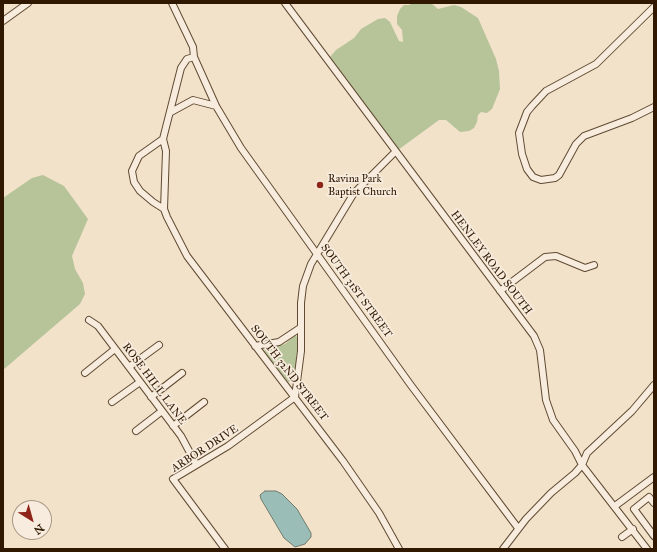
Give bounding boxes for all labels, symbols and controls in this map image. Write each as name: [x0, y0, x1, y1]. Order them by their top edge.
place label: Ravina Park Baptist Church: [328, 172, 397, 198]
marker: Ravina Park Baptist Church: [315, 180, 325, 190]
street label: HENLEY ROAD SOUTH: [448, 208, 534, 318]
street label: SOUTH 31ST STREET: [318, 242, 394, 340]
street label: SOUTH 32ND STREET: [248, 323, 330, 423]
street label: ROSE HILL LANE: [119, 341, 189, 427]
street label: ARBOR DRIVE: [169, 422, 241, 476]
north arrow: [12, 500, 52, 540]
text: N: [31, 521, 47, 537]

